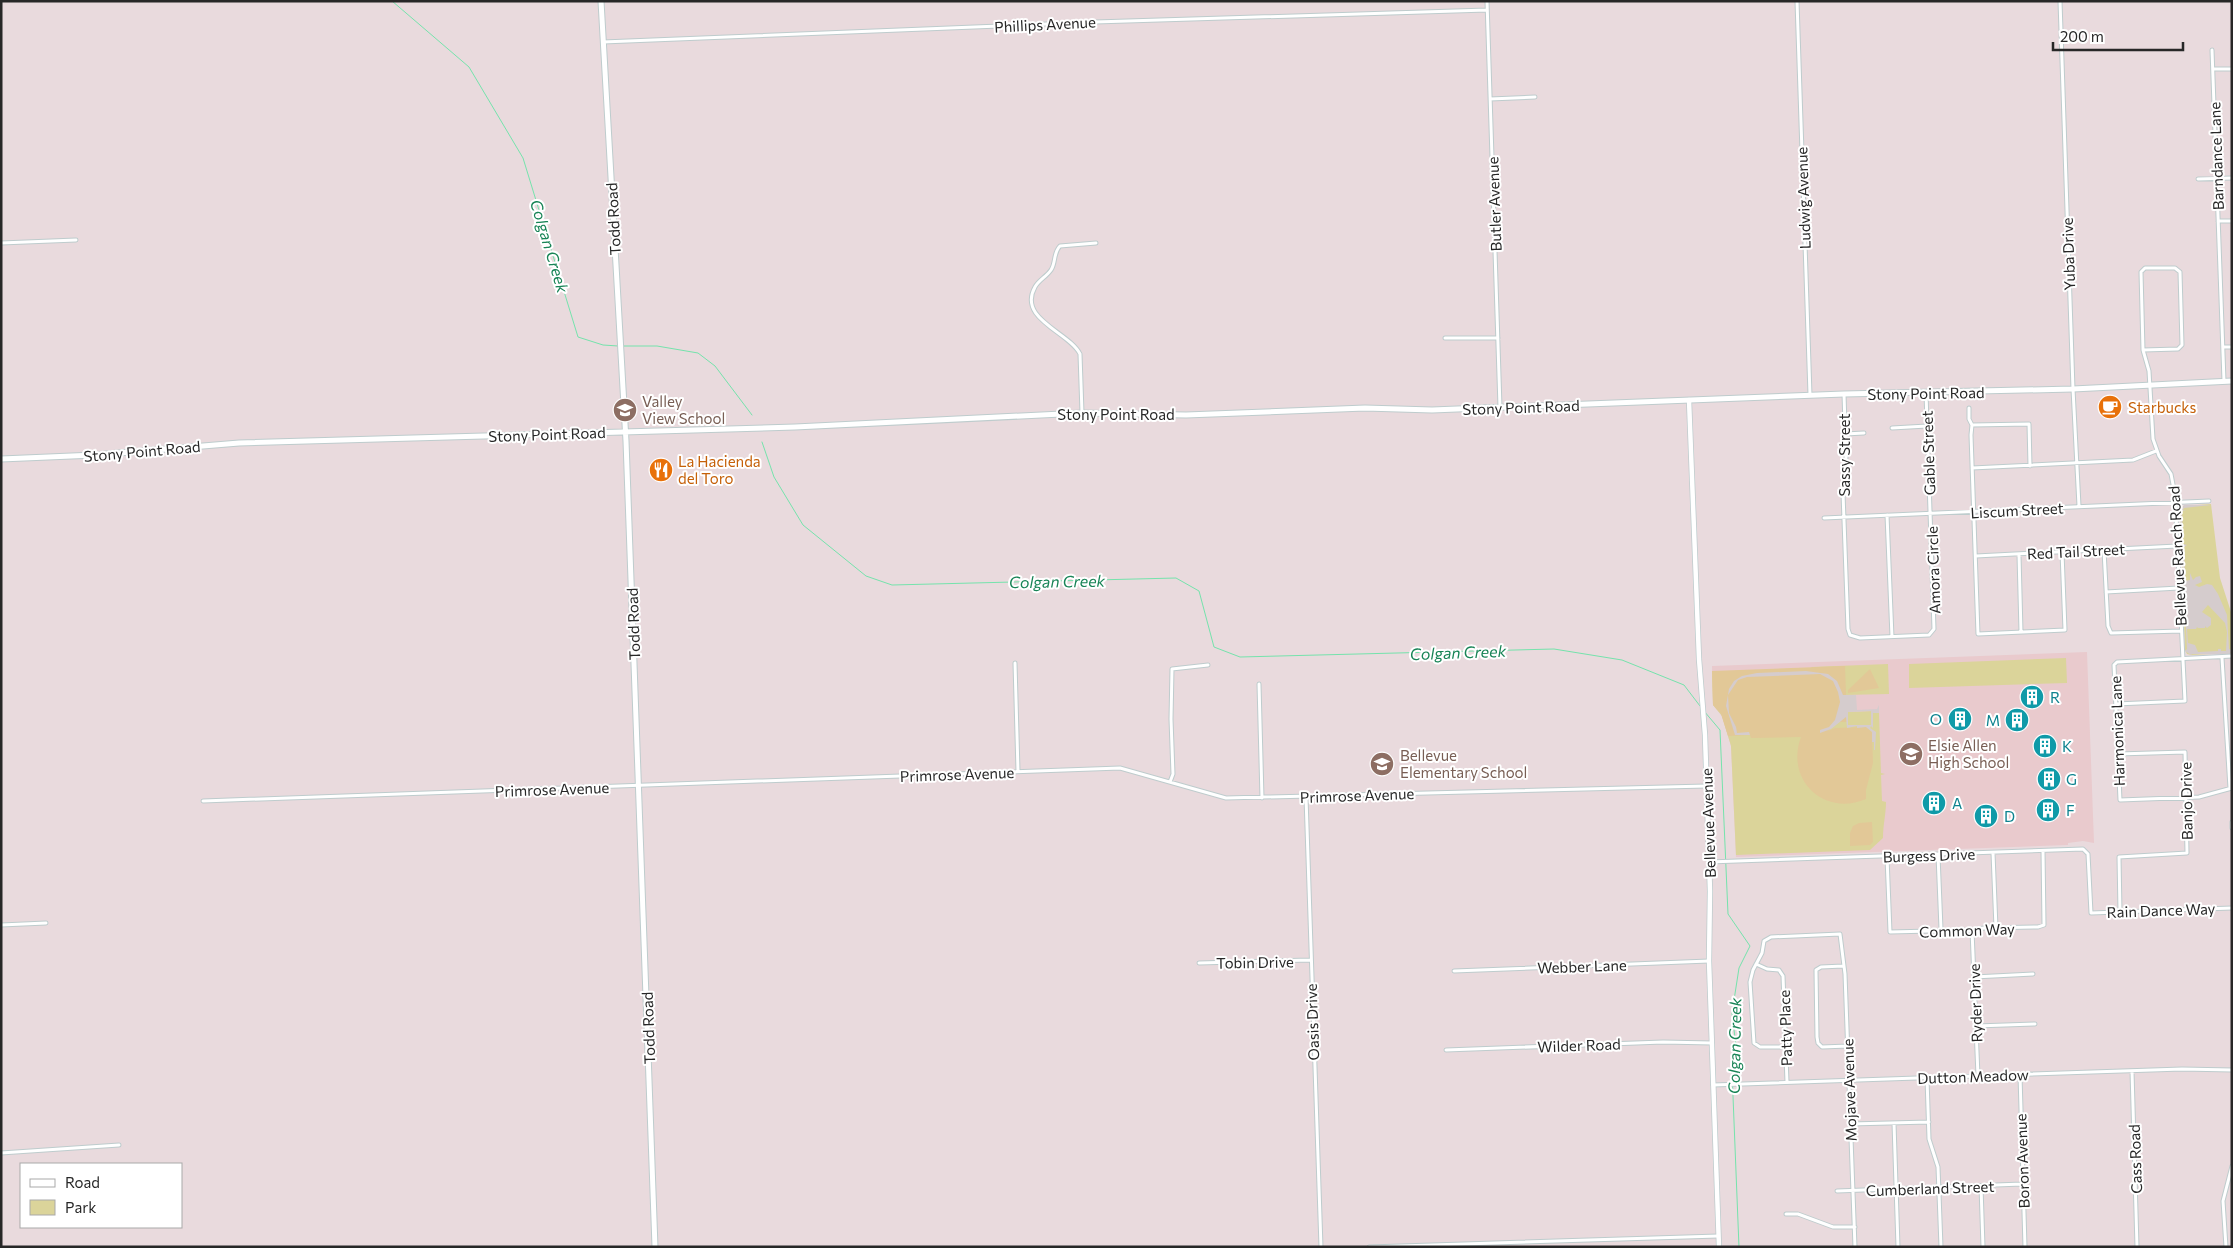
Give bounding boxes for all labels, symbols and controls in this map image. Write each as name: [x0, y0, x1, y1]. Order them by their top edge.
street label: Phillips Avenue: [994, 12, 1096, 36]
scale bar: [2053, 20, 2183, 52]
text: 200 m: [2060, 27, 2104, 45]
street label: Barndance Lane: [2205, 101, 2227, 210]
street label: Ludwig Avenue: [1792, 146, 1814, 250]
street label: Butler Avenue: [1483, 156, 1505, 252]
street label: Todd Road: [602, 182, 624, 256]
water label: Colgan Creek: [527, 197, 573, 295]
street label: Yuba Drive: [2058, 217, 2078, 291]
street label: Stony Point Road: [1867, 383, 1985, 403]
place label: Valley View School: [642, 392, 725, 427]
cafe icon: Starbucks: [2097, 394, 2123, 420]
street label: Stony Point Road: [1462, 396, 1580, 418]
school or university icon: Valley View School: [612, 397, 638, 423]
place label: Starbucks: [2128, 398, 2196, 416]
street label: Stony Point Road: [1057, 405, 1175, 423]
street label: Gable Street: [1918, 410, 1938, 496]
street label: Sassy Street: [1835, 413, 1853, 497]
street label: Stony Point Road: [488, 423, 606, 445]
street label: Stony Point Road: [83, 437, 201, 465]
place label: La Hacienda del Toro: [678, 452, 761, 487]
restaurant icon: La Hacienda del Toro: [648, 457, 674, 483]
street label: Bellevue Ranch Road: [2164, 486, 2190, 626]
street label: Liscum Street: [1970, 499, 2064, 521]
street label: Amora Circle: [1922, 526, 1944, 614]
street label: Red Tail Street: [2027, 539, 2125, 563]
water label: Colgan Creek: [1009, 571, 1106, 591]
street label: Todd Road: [623, 587, 643, 661]
water label: Colgan Creek: [1410, 641, 1507, 663]
street label: Harmonica Lane: [2106, 675, 2128, 787]
building icon: R: [2019, 684, 2045, 710]
place label: R: [2050, 688, 2060, 706]
building icon: O: [1947, 706, 1973, 732]
building icon: M: [2004, 707, 2030, 733]
place label: O: [1930, 710, 1942, 728]
place label: M: [1986, 711, 2000, 729]
building icon: K: [2032, 733, 2058, 759]
place label: Elsie Allen High School: [1928, 736, 2009, 771]
place label: K: [2062, 737, 2072, 755]
school or university icon: Elsie Allen High School: [1898, 741, 1924, 767]
place label: Bellevue Elementary School: [1400, 746, 1527, 781]
school or university icon: Bellevue Elementary School: [1369, 751, 1395, 777]
street label: Banjo Drive: [2176, 762, 2196, 840]
street label: Primrose Avenue: [899, 763, 1015, 785]
building icon: G: [2036, 766, 2062, 792]
street label: Bellevue Avenue: [1697, 768, 1719, 878]
place label: G: [2066, 770, 2077, 788]
street label: Primrose Avenue: [494, 778, 610, 800]
street label: Primrose Avenue: [1299, 784, 1415, 806]
building icon: A: [1921, 790, 1947, 816]
place label: A: [1952, 794, 1962, 812]
building icon: F: [2035, 797, 2061, 823]
place label: F: [2066, 801, 2075, 819]
building icon: D: [1973, 803, 1999, 829]
place label: D: [2004, 807, 2015, 825]
street label: Burgess Drive: [1882, 844, 1976, 866]
street label: Rain Dance Way: [2106, 899, 2216, 921]
street label: Common Way: [1919, 919, 2015, 941]
street label: Tobin Drive: [1216, 952, 1294, 972]
street label: Webber Lane: [1537, 955, 1627, 977]
street label: Ryder Drive: [1965, 963, 1985, 1043]
street label: Oasis Drive: [1302, 983, 1322, 1061]
street label: Patty Place: [1775, 989, 1795, 1067]
street label: Todd Road: [638, 991, 658, 1065]
water label: Colgan Creek: [1724, 997, 1744, 1094]
street label: Wilder Road: [1537, 1035, 1621, 1055]
street label: Mojave Avenue: [1838, 1038, 1860, 1142]
street label: Dutton Meadow: [1917, 1065, 2029, 1087]
street label: Boron Avenue: [2011, 1113, 2033, 1209]
street label: Cass Road: [2125, 1124, 2145, 1194]
legend: [20, 1163, 182, 1228]
text: Road: [65, 1173, 100, 1191]
street label: Cumberland Street: [1865, 1177, 1995, 1199]
text: Park: [65, 1198, 96, 1216]

